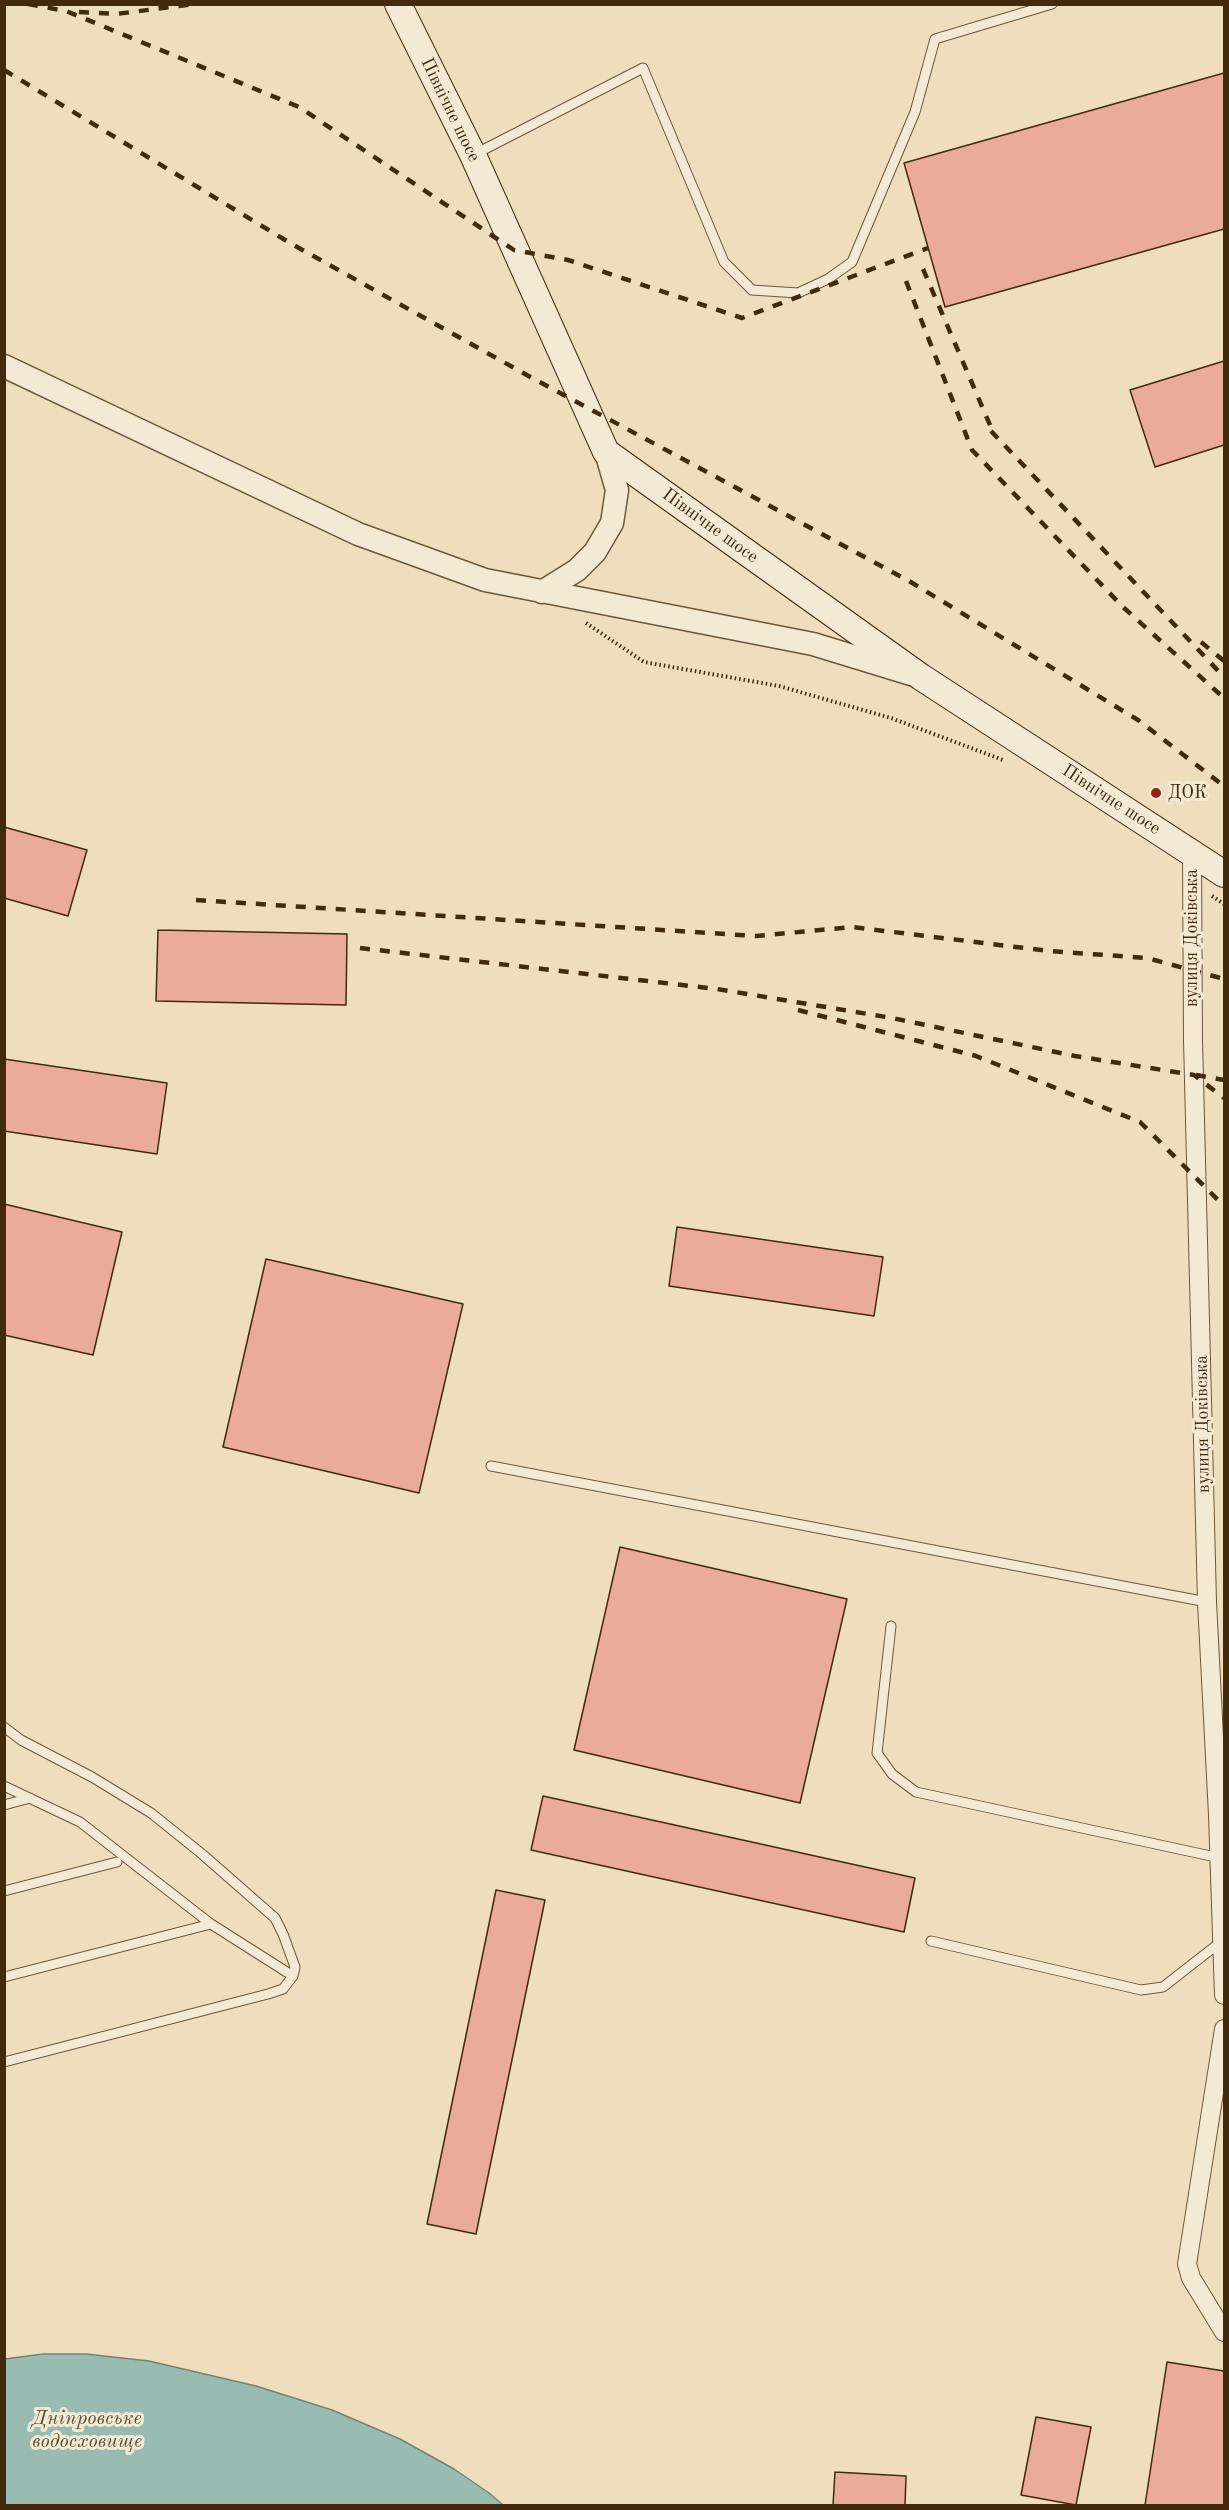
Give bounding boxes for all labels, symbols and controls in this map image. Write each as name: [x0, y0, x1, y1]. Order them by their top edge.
street label: Північне шосе: [415, 54, 485, 166]
street label: Північне шосе: [658, 484, 762, 568]
street label: Північне шосе: [1058, 760, 1164, 840]
place label: ДОК: [1168, 782, 1207, 804]
marker: ДОК: [1149, 786, 1163, 800]
street label: вулиця Доківська: [1181, 869, 1203, 1007]
street label: вулиця Доківська: [1191, 1355, 1215, 1493]
water label: Дніпровське водосховище: [32, 2407, 142, 2454]

